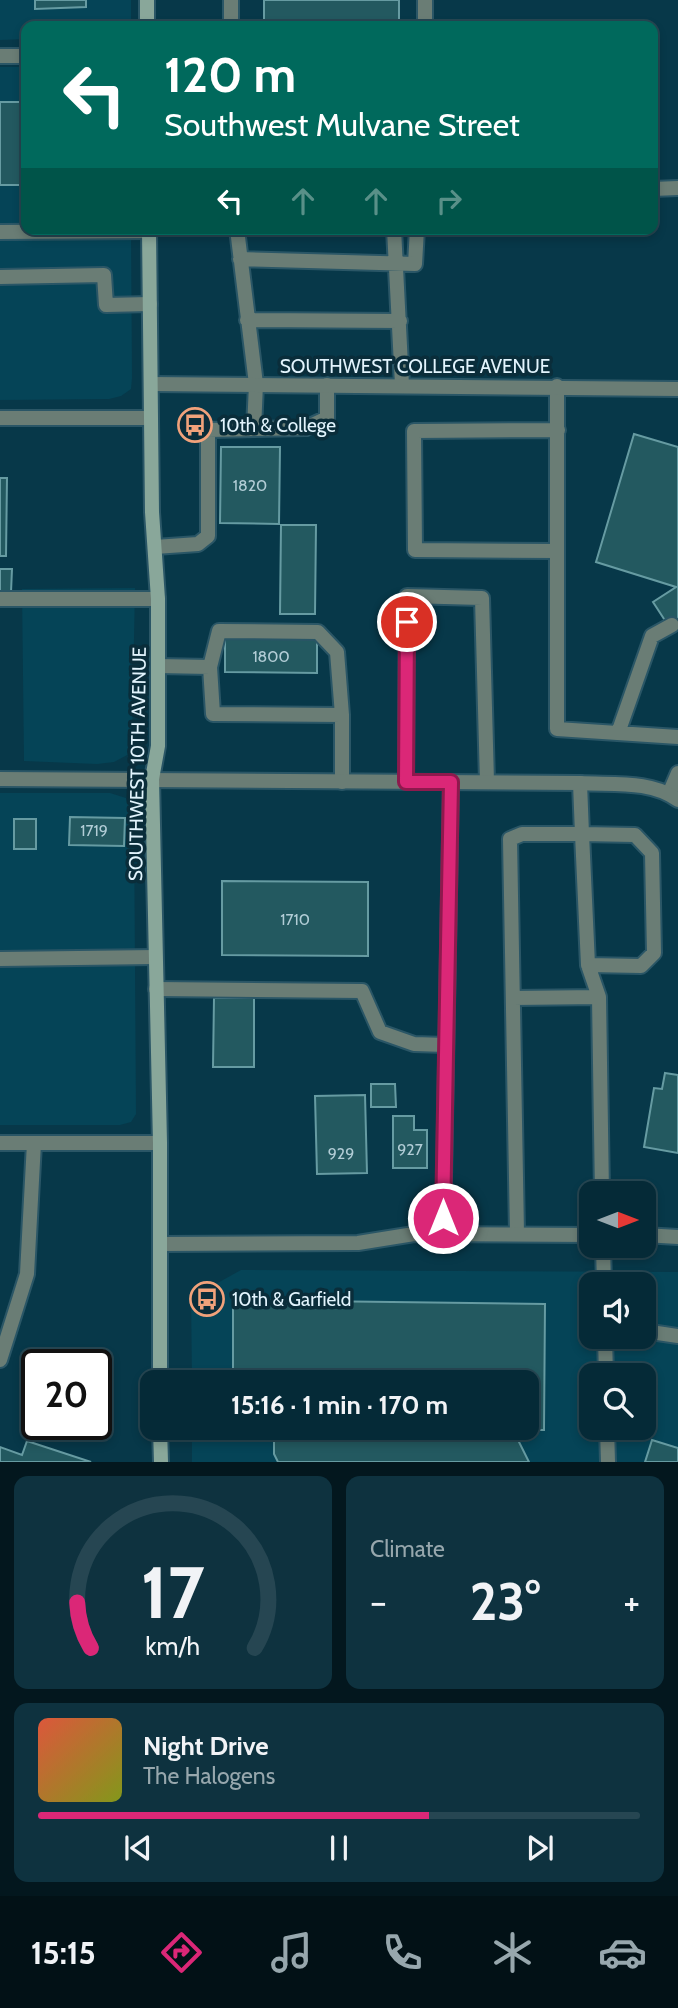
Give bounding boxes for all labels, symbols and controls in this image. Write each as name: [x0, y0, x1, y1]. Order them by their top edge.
text: 120 m: [164, 45, 296, 104]
icon: left: [49, 49, 140, 140]
text: Southwest Mulvane Street: [164, 105, 520, 144]
icon: left: [211, 182, 249, 220]
icon: ahead: [284, 182, 322, 220]
icon: ahead: [357, 182, 395, 220]
icon: right: [430, 182, 468, 220]
street label: SOUTHWEST COLLEGE AVENUE: [280, 355, 550, 378]
bus stop icon: 10th & College: [176, 406, 214, 444]
place label: 10th & College: [220, 414, 336, 437]
house number: 1820: [233, 476, 267, 495]
pin: [377, 592, 437, 652]
icon: arrive: [388, 603, 426, 641]
street label: SOUTHWEST 10TH AVENUE: [124, 647, 151, 881]
house number: 1800: [252, 647, 290, 666]
house number: 1719: [80, 821, 108, 840]
house number: 1710: [280, 910, 310, 929]
house number: 927: [397, 1140, 423, 1159]
house number: 929: [328, 1144, 354, 1163]
position arrow: [406, 1181, 480, 1255]
north arrow: [579, 1181, 656, 1258]
map controls: [579, 1181, 656, 1440]
button: sound: [579, 1272, 656, 1349]
bus stop icon: 10th & Garfield: [188, 1280, 226, 1318]
place label: 10th & Garfield: [232, 1288, 351, 1311]
speed limit sign: 20: [21, 1349, 112, 1440]
button: search: [579, 1363, 656, 1440]
text: 15:16 · 1 min · 170 m: [231, 1389, 448, 1421]
text: Climate: [370, 1535, 445, 1563]
text: 17: [141, 1549, 205, 1637]
text: 23°: [470, 1570, 540, 1633]
text: −: [370, 1578, 387, 1625]
text: +: [623, 1578, 640, 1625]
text: km/h: [146, 1631, 200, 1661]
text: Night Drive: [143, 1730, 269, 1762]
text: The Halogens: [143, 1762, 275, 1790]
icon: previous: [119, 1829, 157, 1867]
icon: pause: [320, 1829, 358, 1867]
icon: next: [521, 1829, 559, 1867]
icon: directions: [157, 1928, 206, 1977]
icon: music: [267, 1928, 316, 1977]
icon: phone: [378, 1928, 427, 1977]
icon: climate: [488, 1928, 537, 1977]
icon: car: [598, 1928, 647, 1977]
text: 15:15: [31, 1933, 96, 1972]

